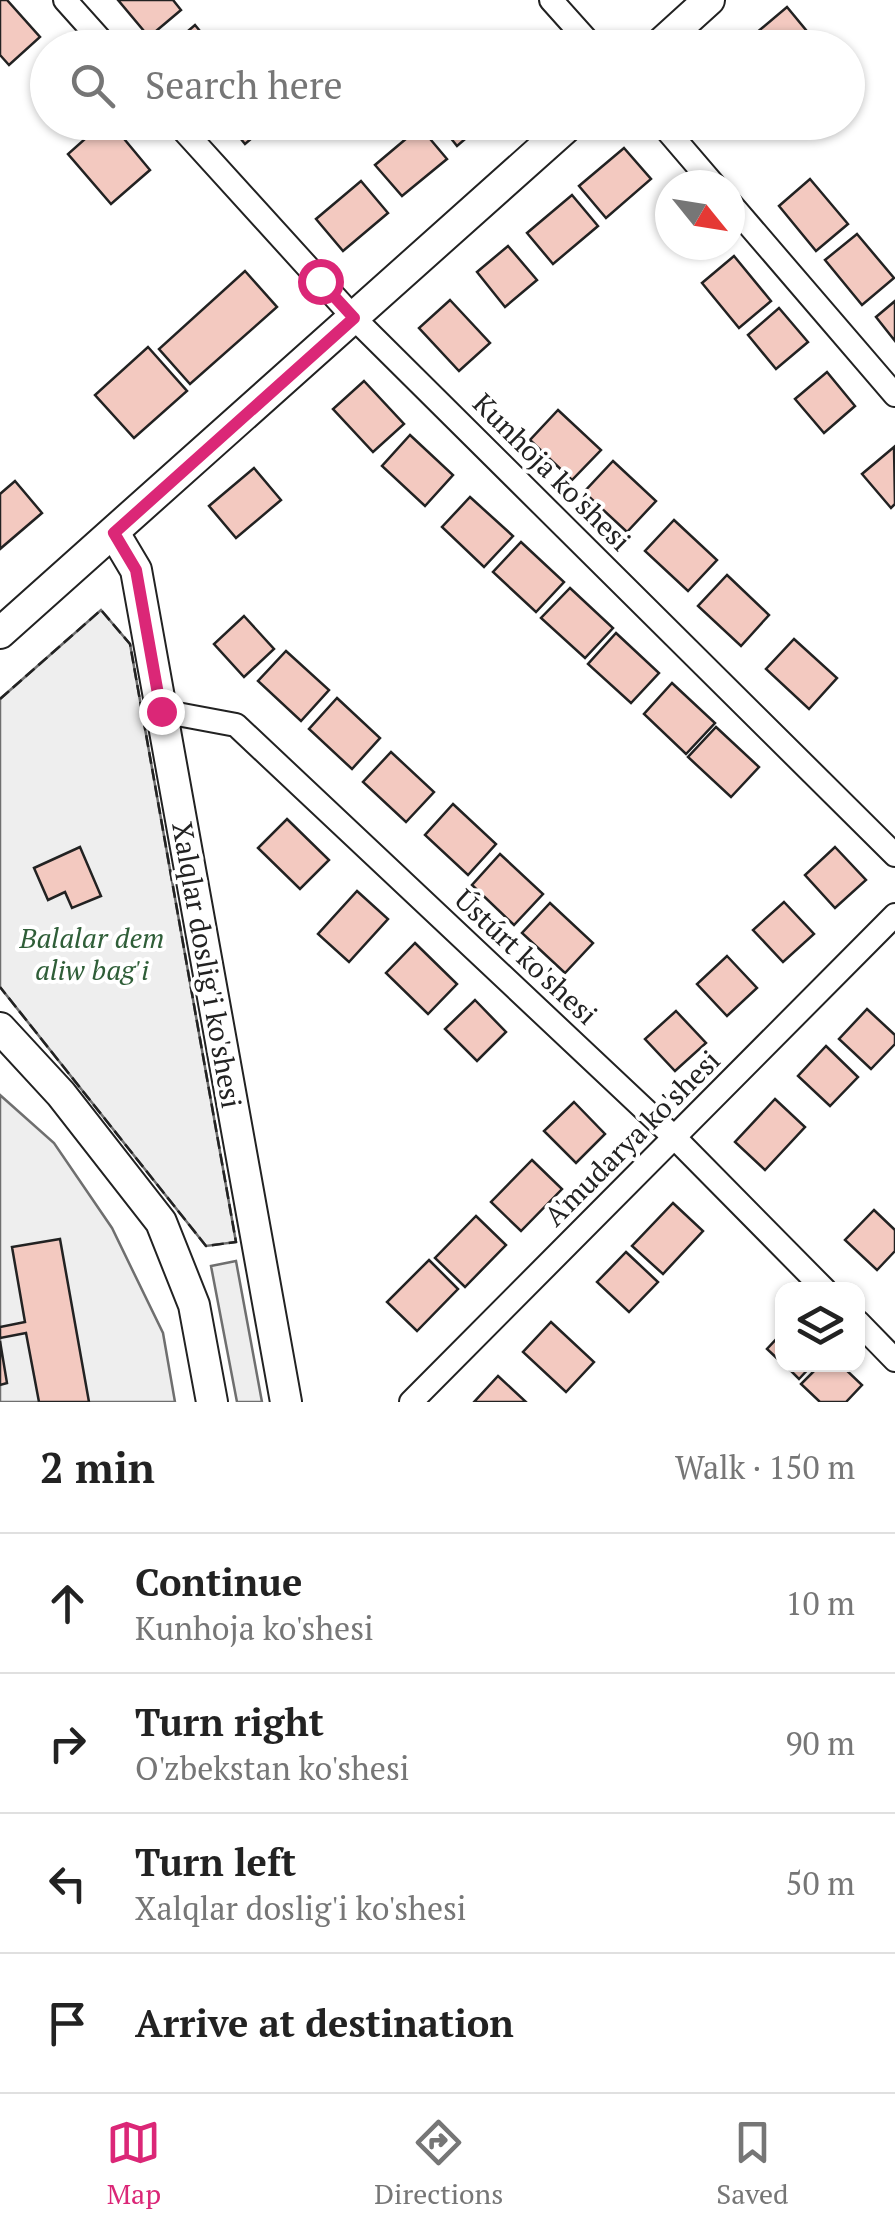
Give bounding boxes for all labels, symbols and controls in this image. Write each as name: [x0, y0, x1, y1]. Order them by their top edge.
search box: [30, 30, 865, 140]
icon: search: [65, 58, 120, 113]
text: Search here: [145, 60, 343, 110]
north arrow: [655, 170, 745, 260]
route start: [298, 259, 344, 305]
street label: Kunhoja ko'shesi: [465, 385, 639, 559]
route end: [139, 689, 185, 735]
street label: Xalqlar doslig'i ko'shesi: [164, 819, 251, 1111]
street label: Ústúrt ko'shesi: [447, 881, 606, 1032]
park label: Balalar dem aliw bag'i: [18, 919, 165, 988]
street label: A'mudarya ko'shesi: [536, 1042, 728, 1234]
map controls: [775, 1282, 865, 1372]
button: layers: [775, 1282, 865, 1372]
text: 2 min: [40, 1439, 155, 1495]
text: Walk · 150 m: [675, 1446, 855, 1488]
text: Continue: [135, 1557, 302, 1607]
icon: ahead: [40, 1576, 95, 1631]
text: 10 m: [785, 1582, 855, 1624]
text: Kunhoja ko'shesi: [135, 1607, 374, 1649]
text: Turn right: [135, 1697, 324, 1747]
icon: right: [40, 1716, 95, 1771]
text: 90 m: [785, 1722, 855, 1764]
text: O'zbekstan ko'shesi: [135, 1747, 409, 1789]
text: Turn left: [135, 1837, 296, 1887]
icon: left: [40, 1856, 95, 1911]
text: 50 m: [785, 1862, 855, 1904]
text: Xalqlar doslig'i ko'shesi: [135, 1887, 467, 1929]
icon: arrive: [40, 1996, 95, 2051]
text: Arrive at destination: [135, 1998, 514, 2048]
tab: Map: [106, 2115, 161, 2212]
tab: Directions: [374, 2115, 503, 2212]
tab: Saved: [716, 2115, 789, 2212]

